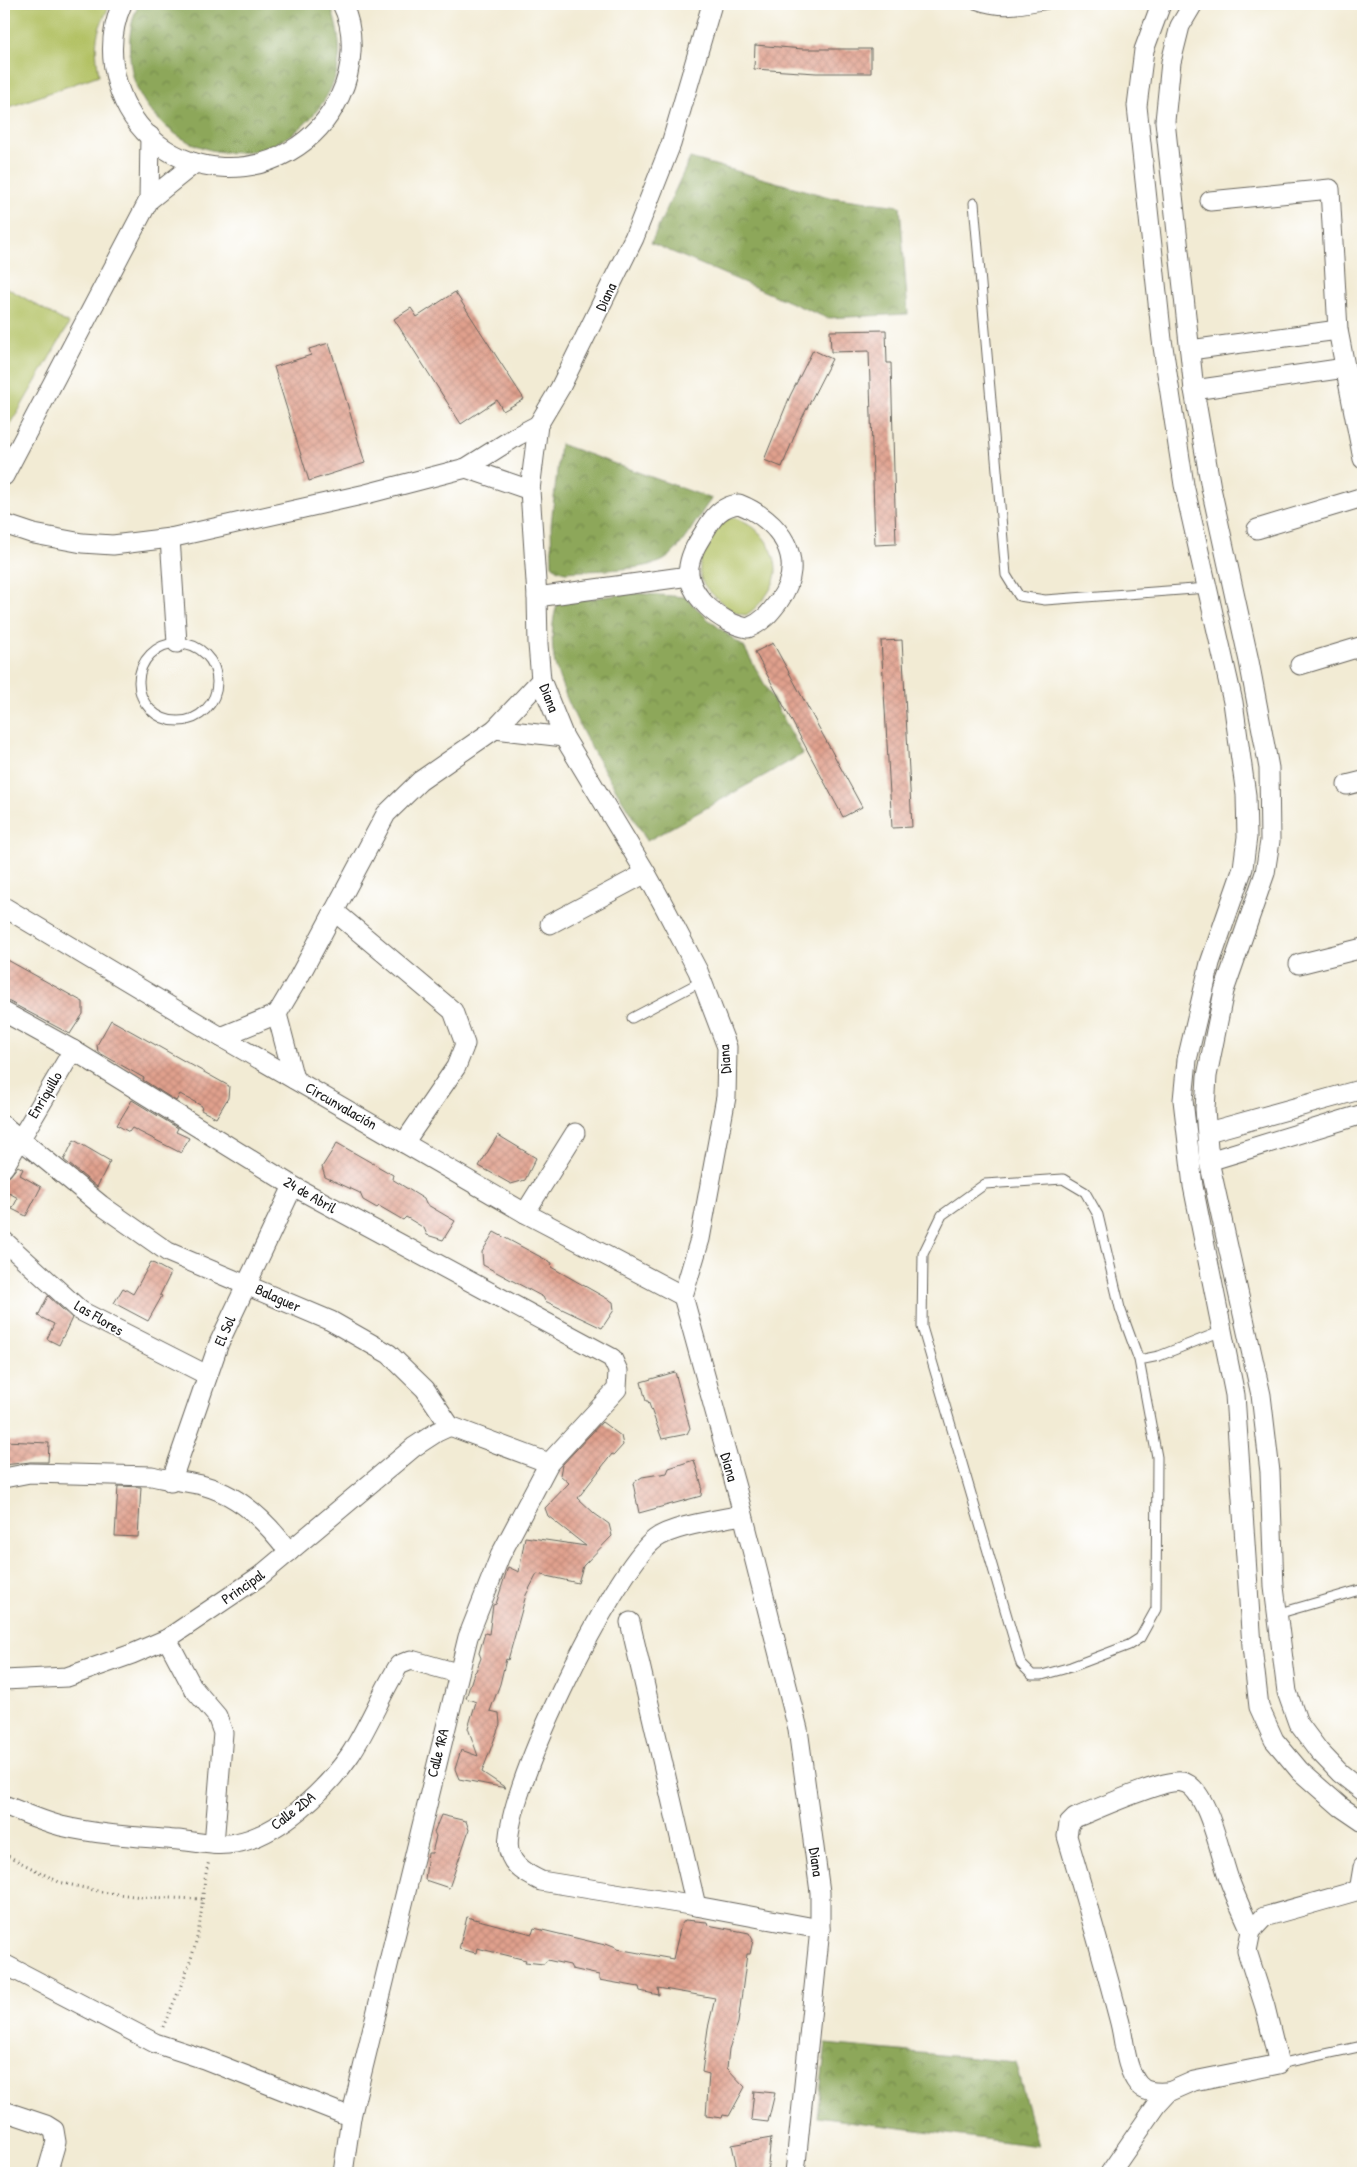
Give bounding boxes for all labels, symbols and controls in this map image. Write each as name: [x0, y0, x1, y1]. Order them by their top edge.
street label: Diana: [590, 279, 621, 314]
street label: Diana: [534, 681, 565, 715]
street label: Diana: [713, 1044, 736, 1074]
street label: Enriquillo: [22, 1067, 67, 1122]
street label: Circunvalación: [301, 1077, 381, 1135]
street label: 24 de Abril: [280, 1171, 341, 1218]
street label: Balaguer: [252, 1278, 304, 1317]
street label: Las Flores: [71, 1295, 128, 1341]
street label: El Sol: [209, 1312, 240, 1349]
street label: Diana: [715, 1450, 744, 1484]
street label: Principal: [217, 1564, 269, 1609]
street label: Calle 1RA: [421, 1726, 454, 1779]
street label: Calle 2DA: [266, 1786, 320, 1835]
street label: Diana: [804, 1846, 829, 1878]

